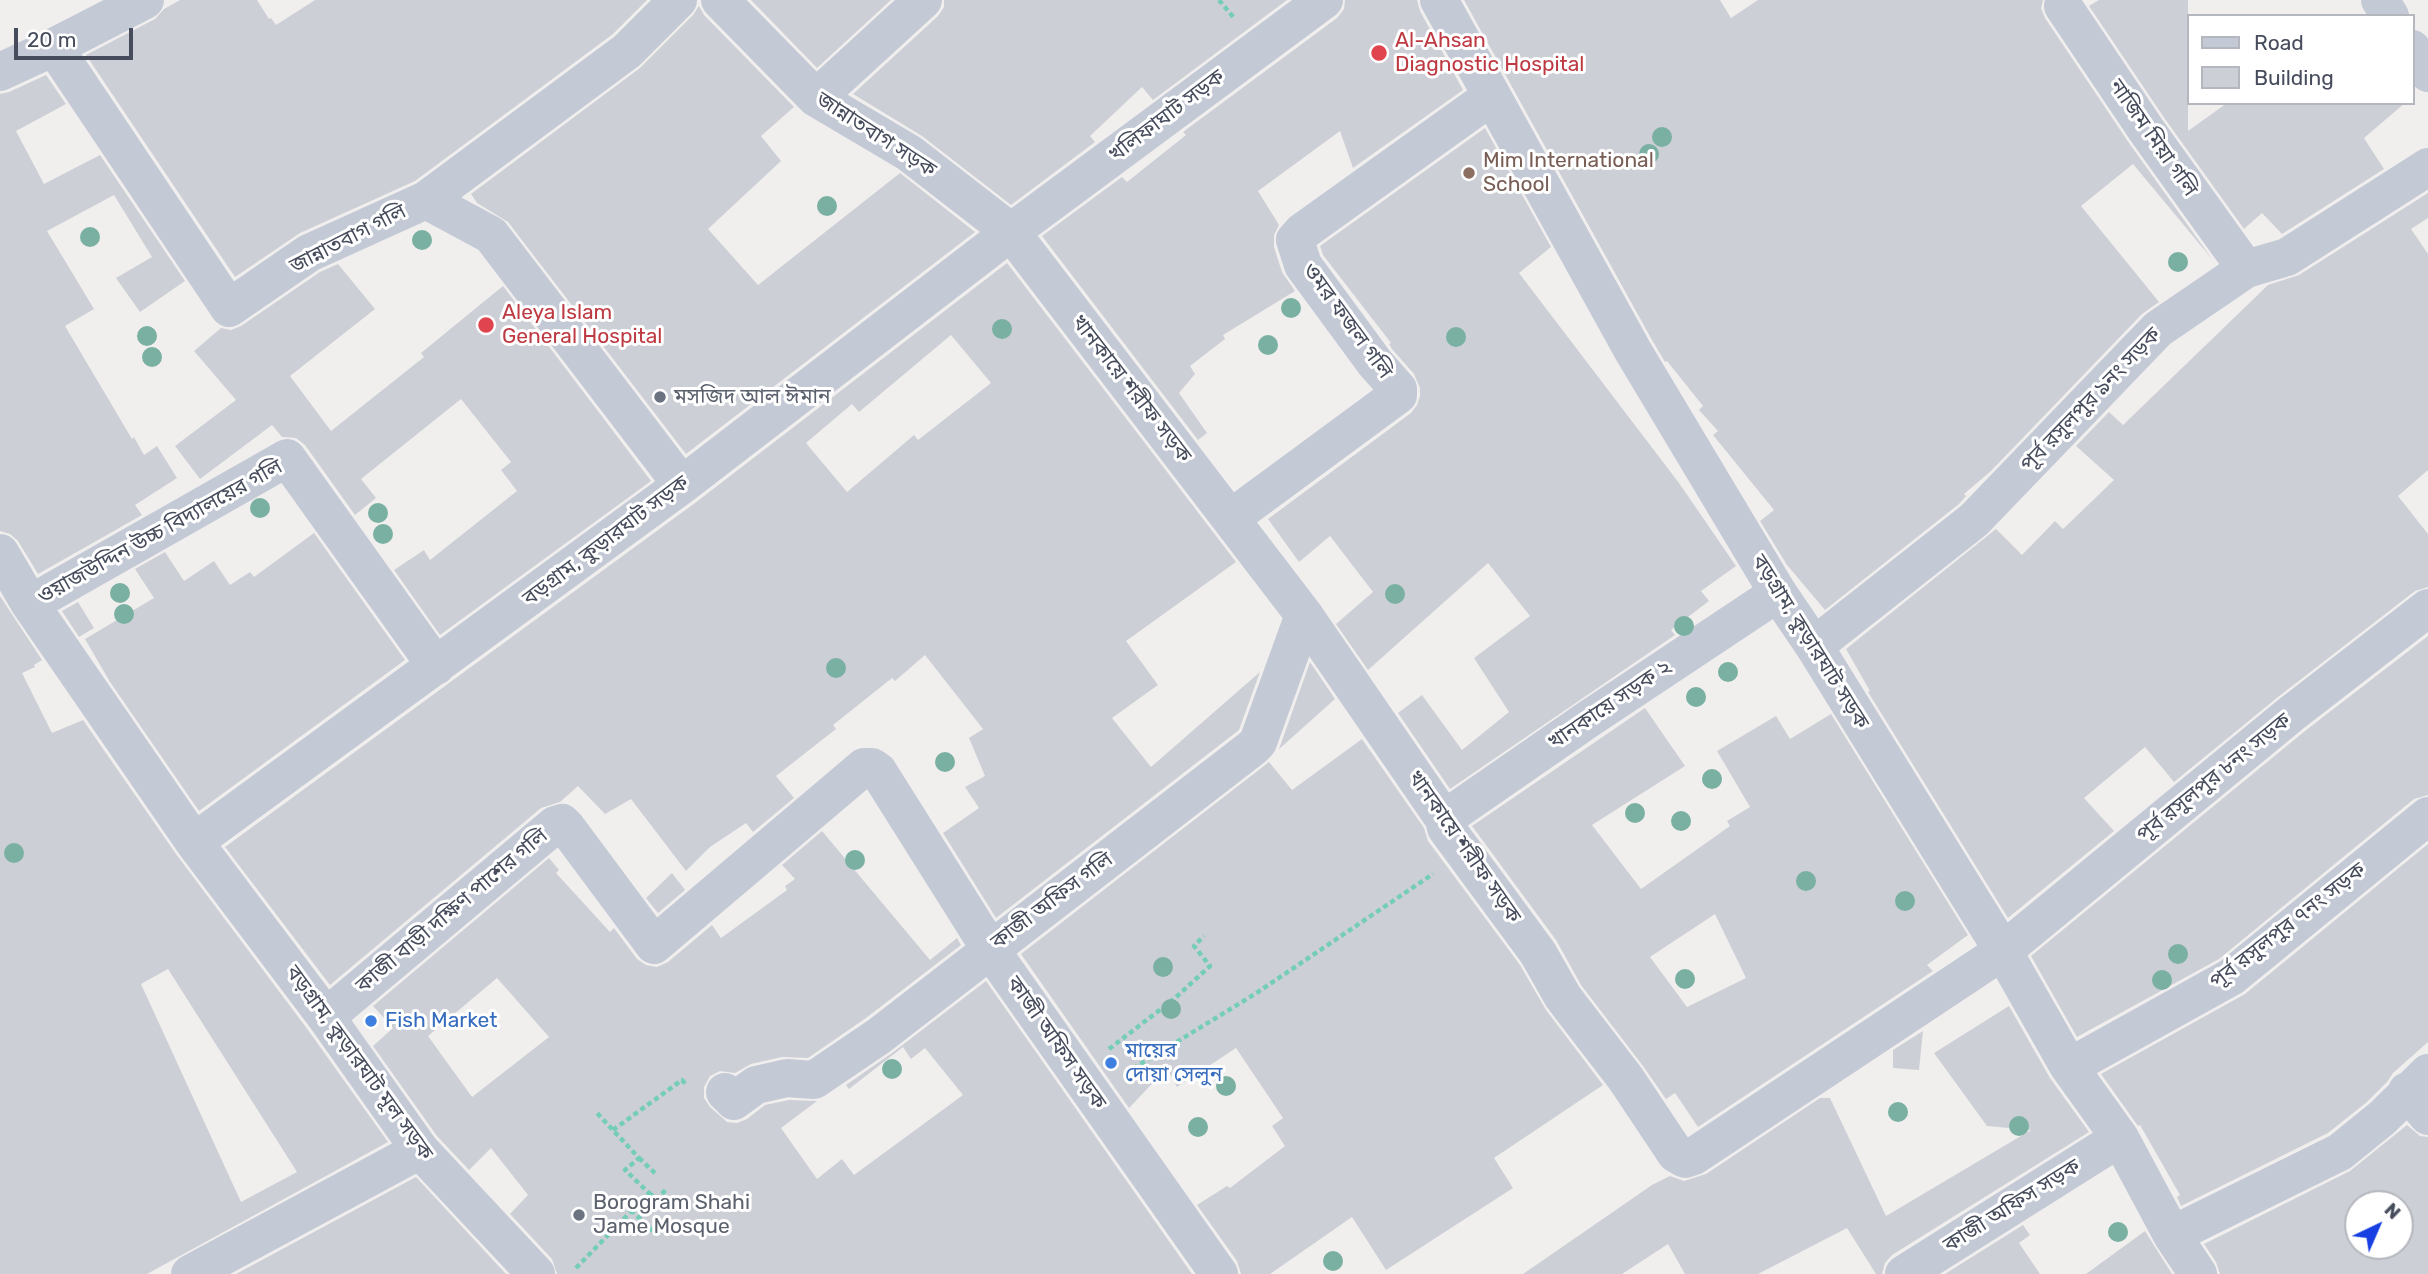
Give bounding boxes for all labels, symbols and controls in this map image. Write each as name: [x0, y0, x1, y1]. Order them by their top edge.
scale bar: [18, 14, 136, 58]
legend: [2186, 14, 2414, 105]
text: 20 m: [27, 27, 76, 52]
place label: Al-Ahsan Diagnostic Hospital: [1395, 28, 1584, 78]
text: Road: [2254, 30, 2304, 55]
marker: Al-Ahsan Diagnostic Hospital: [1369, 43, 1389, 63]
street label: খলিফাঘাট সড়ক: [1104, 64, 1230, 168]
text: Building: [2254, 65, 2334, 90]
street label: নাজিম মিয়া গলি: [2103, 75, 2203, 201]
street label: জান্নাতবাগ সড়ক: [811, 87, 941, 183]
place label: Mim International School: [1483, 148, 1654, 198]
marker: Mim International School: [1461, 165, 1477, 181]
street label: জান্নাতবাগ গলি: [286, 199, 410, 279]
street label: ওমর ফজল গলি: [1297, 258, 1397, 384]
place label: Aleya Islam General Hospital: [502, 300, 662, 350]
street label: খানকায়ে শরীফ সড়ক: [1065, 310, 1197, 468]
marker: Aleya Islam General Hospital: [476, 315, 496, 335]
street label: পূর্ব রসুলপুর ৯নং সড়ক: [2016, 323, 2166, 477]
place label: মসজিদ আল ঈমান: [674, 384, 831, 410]
marker: মসজিদ আল ঈমান: [652, 389, 668, 405]
street label: ওয়াজউদ্দিন উচ্চ বিদ্যালয়ের গলি: [33, 454, 287, 610]
street label: বড়গ্রাম, কুড়ারঘাট সড়ক: [518, 470, 694, 612]
street label: বড়গ্রাম, কুড়ারঘাট সড়ক: [1746, 550, 1874, 734]
street label: খানকায়ে সড়ক ২: [1544, 655, 1676, 755]
street label: পূর্ব রসুলপুর ৮নং সড়ক: [2132, 708, 2296, 848]
street label: খানকায়ে শরীফ সড়ক: [1402, 766, 1526, 928]
street label: কাজী বাড়ী দক্ষিণ পাশের গলি: [351, 823, 553, 999]
street label: কাজী অফিস গলি: [986, 847, 1118, 955]
street label: পূর্ব রসুলপুর ৭নং সড়ক: [2205, 857, 2371, 995]
street label: বড়গ্রাম, কুড়ারঘাট মূল সড়ক: [280, 961, 438, 1165]
street label: কাজী অফিস সড়ক: [1001, 972, 1111, 1114]
place label: Fish Market: [385, 1008, 497, 1034]
marker: Fish Market: [363, 1013, 379, 1029]
place label: মায়ের দোয়া সেলুন: [1125, 1038, 1222, 1088]
marker: মায়ের দোয়া সেলুন: [1103, 1055, 1119, 1071]
street label: কাজী অফিস সড়ক: [1939, 1154, 2085, 1258]
place label: Borogram Shahi Jame Mosque: [593, 1190, 750, 1240]
north arrow: [2344, 1190, 2414, 1260]
text: N: [2380, 1198, 2405, 1224]
marker: Borogram Shahi Jame Mosque: [571, 1207, 587, 1223]

